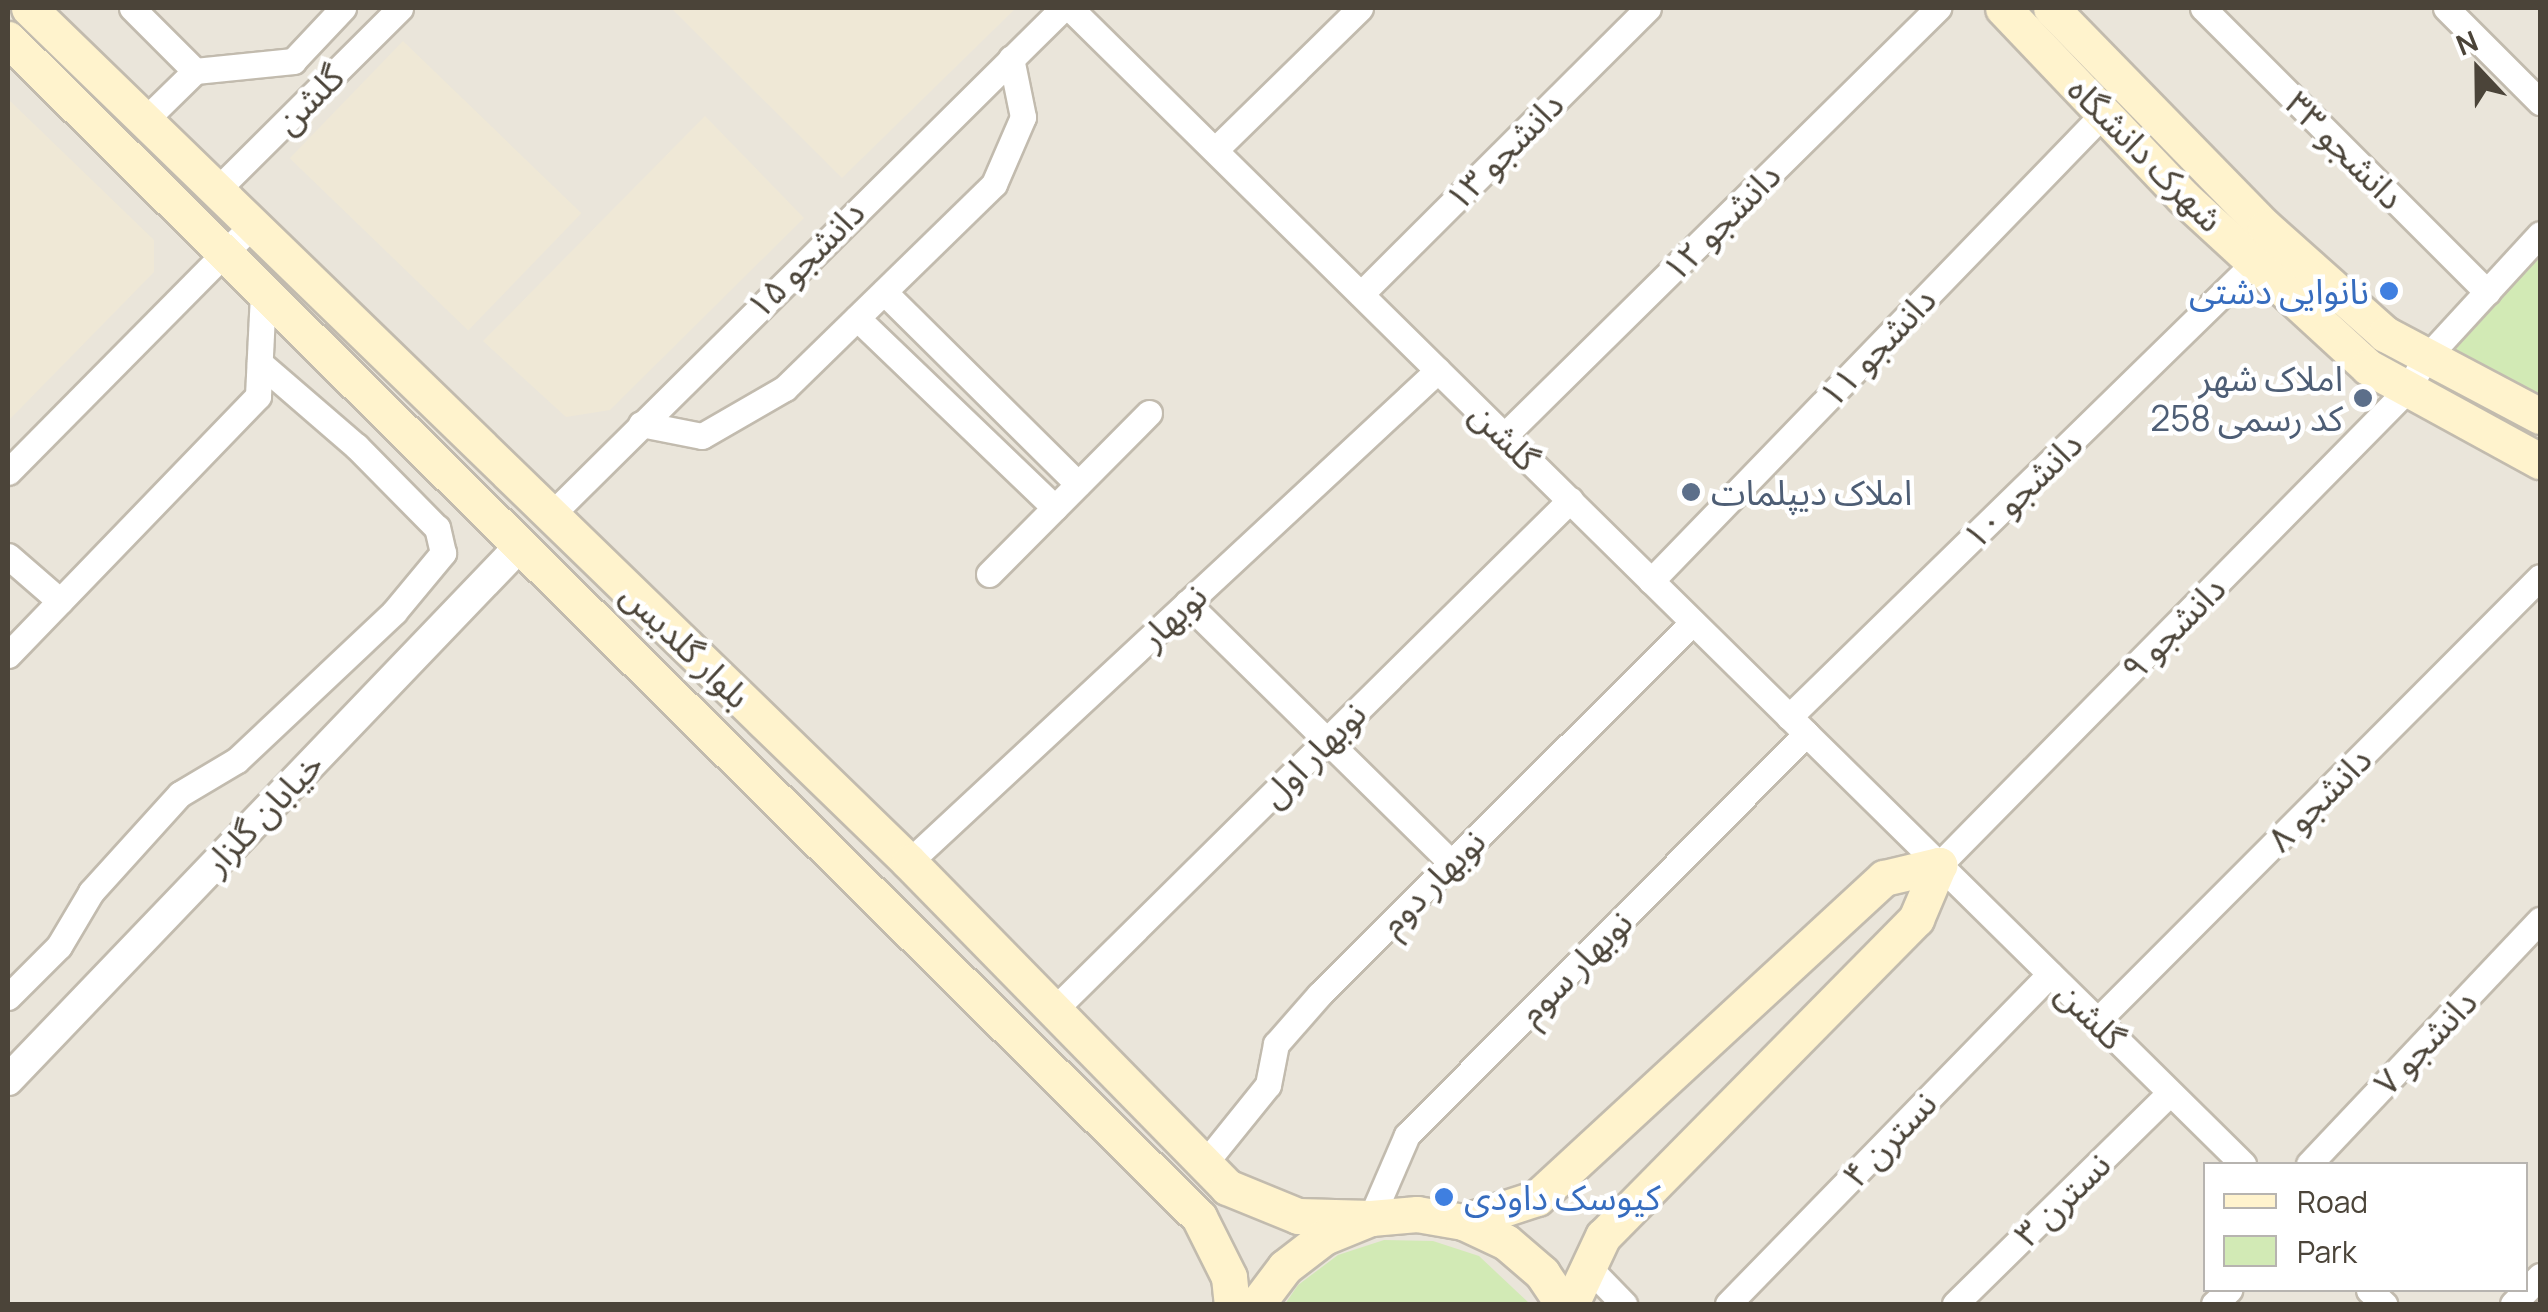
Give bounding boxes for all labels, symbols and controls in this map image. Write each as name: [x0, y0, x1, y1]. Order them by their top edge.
north arrow: [2428, 20, 2528, 120]
text: N: [2450, 21, 2483, 64]
street label: گلشن: [266, 56, 352, 142]
street label: شهرک دانشگاه: [2060, 68, 2232, 240]
street label: دانشجو ۳۳: [2277, 82, 2413, 218]
street label: دانشجو ۱۳: [1436, 83, 1572, 219]
street label: دانشجو ۱۲: [1653, 154, 1789, 290]
street label: دانشجو ۱۵: [737, 191, 873, 327]
place label: نانوایی دشتی: [2189, 270, 2369, 312]
street label: دانشجو ۱۱: [1810, 278, 1944, 416]
marker: نانوایی دشتی: [2378, 280, 2400, 302]
place label: املاک شهر کد رسمی 258: [2150, 357, 2343, 439]
marker: املاک شهر کد رسمی 258: [2352, 387, 2374, 409]
street label: گلشن: [1462, 393, 1548, 479]
street label: دانشجو ۱۰: [1953, 423, 2091, 557]
place label: املاک دیپلمات: [1711, 471, 1912, 513]
marker: املاک دیپلمات: [1680, 481, 1702, 503]
street label: دانشجو ۹: [2112, 567, 2234, 689]
street label: بلوار گلدیس: [613, 573, 759, 717]
street label: نوبهار: [1131, 575, 1215, 657]
street label: نوبهار اول: [1252, 693, 1374, 815]
street label: دانشجو ۸: [2258, 738, 2380, 860]
street label: خیابان گلزار: [195, 743, 331, 883]
street label: نوبهار دوم: [1370, 820, 1494, 944]
street label: نوبهار سوم: [1509, 901, 1641, 1033]
street label: گلشن: [2048, 972, 2134, 1058]
street label: دانشجو ۷: [2365, 981, 2485, 1103]
street label: نسترن ۴: [1833, 1082, 1945, 1196]
street label: نسترن ۳: [2005, 1143, 2119, 1255]
legend: [2203, 1162, 2528, 1292]
place label: کیوسک داودی: [1464, 1176, 1661, 1218]
text: Road: [2297, 1181, 2368, 1222]
marker: کیوسک داودی: [1433, 1186, 1455, 1208]
text: Park: [2297, 1231, 2357, 1272]

